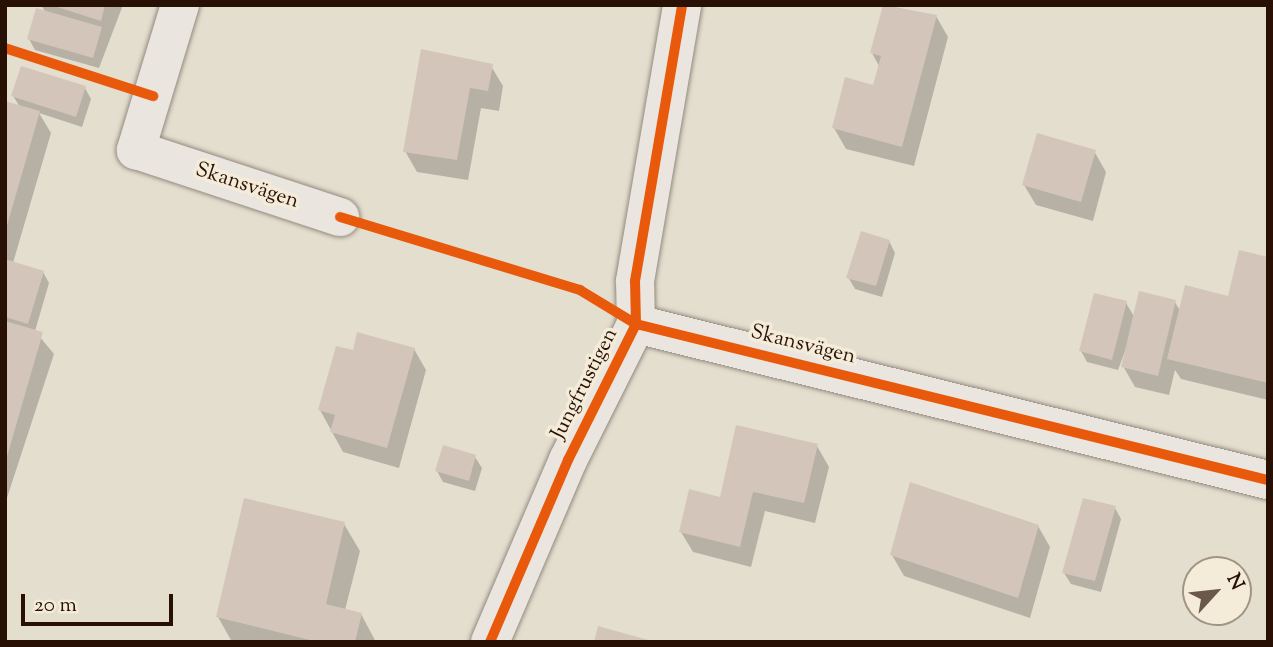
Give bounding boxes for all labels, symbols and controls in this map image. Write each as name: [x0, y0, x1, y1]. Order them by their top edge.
street label: Skansvägen: [192, 157, 302, 215]
street label: Skansvägen: [748, 320, 858, 370]
street label: Jungfrustigen: [546, 324, 624, 444]
north arrow: [1182, 556, 1252, 626]
text: N: [1219, 569, 1250, 595]
scale bar: [24, 580, 177, 624]
text: 20 m: [34, 591, 77, 621]

